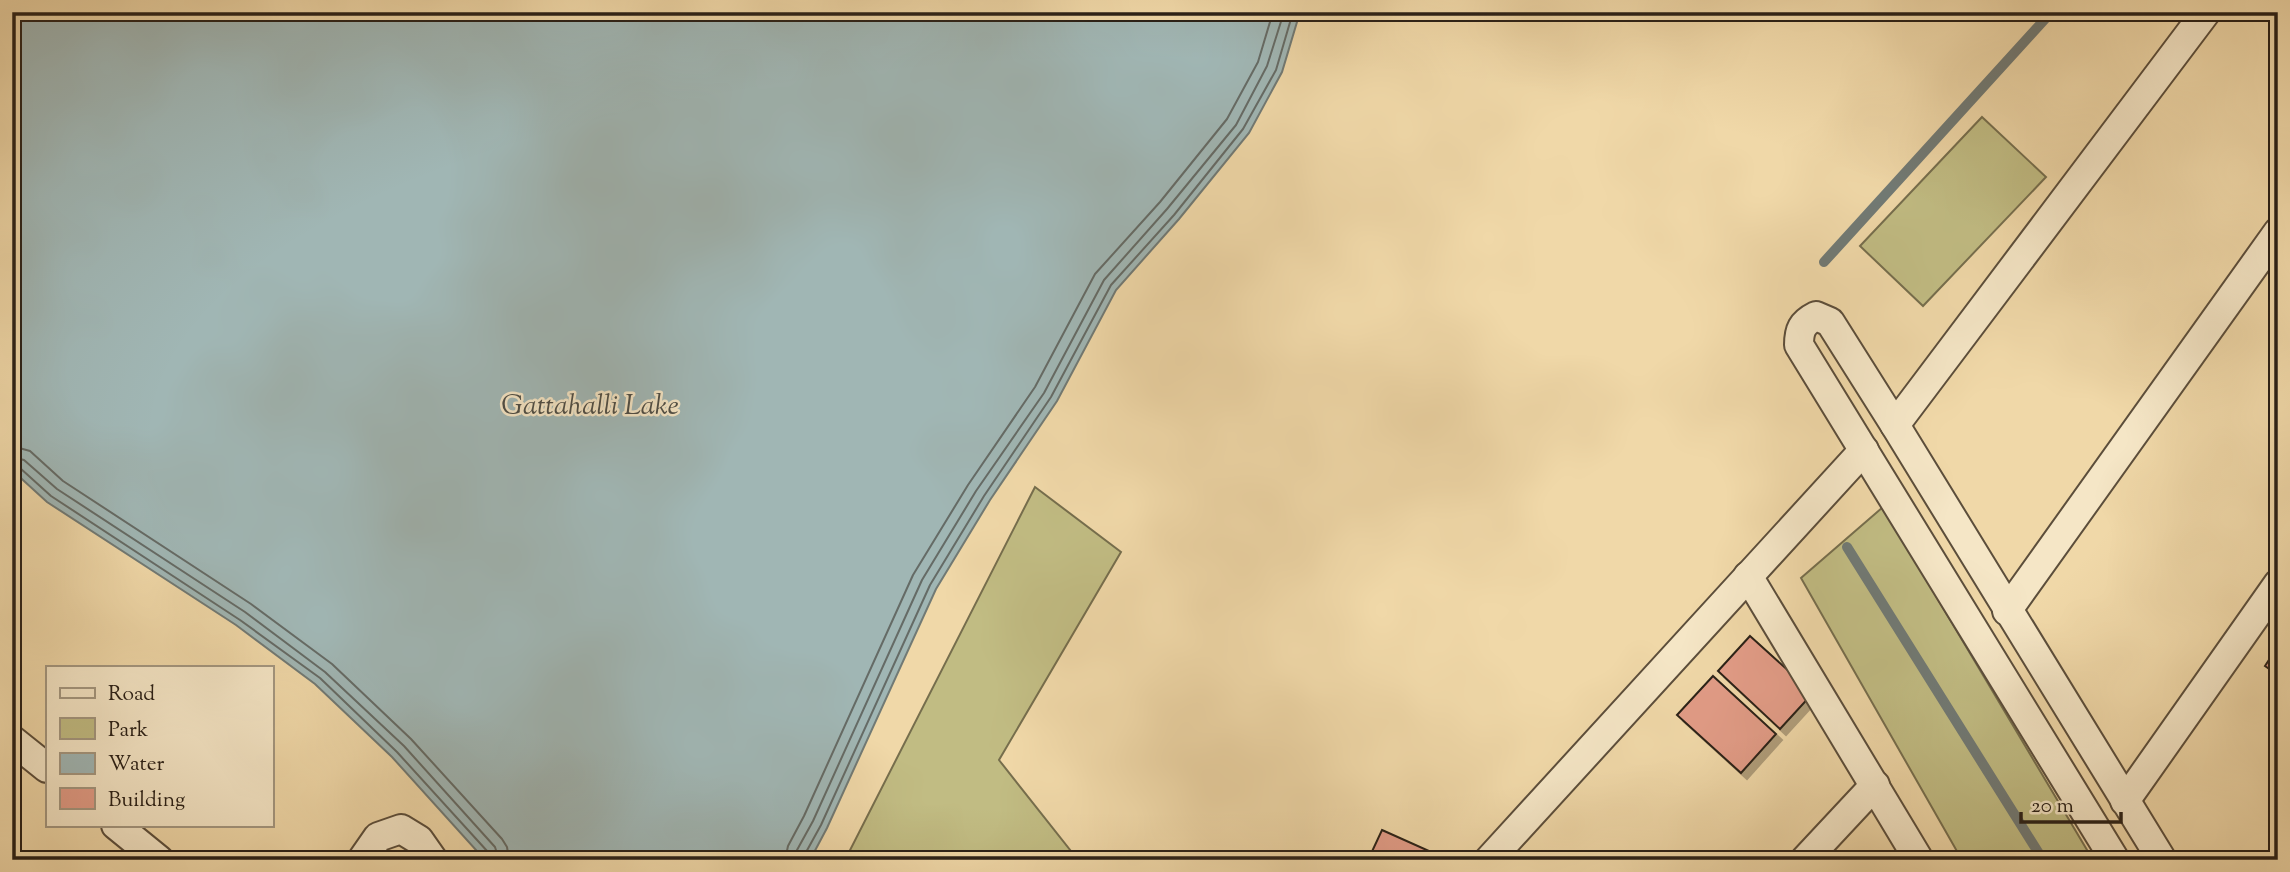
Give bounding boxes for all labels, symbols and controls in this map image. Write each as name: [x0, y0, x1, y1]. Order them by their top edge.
water label: Gattahalli Lake: [501, 387, 679, 427]
legend: [46, 666, 273, 826]
text: Road: [108, 680, 155, 710]
text: Park: [108, 716, 149, 746]
text: Water: [108, 750, 165, 780]
scale bar: [2021, 781, 2120, 825]
text: Building: [108, 786, 185, 816]
text: 20 m: [2031, 792, 2074, 822]

